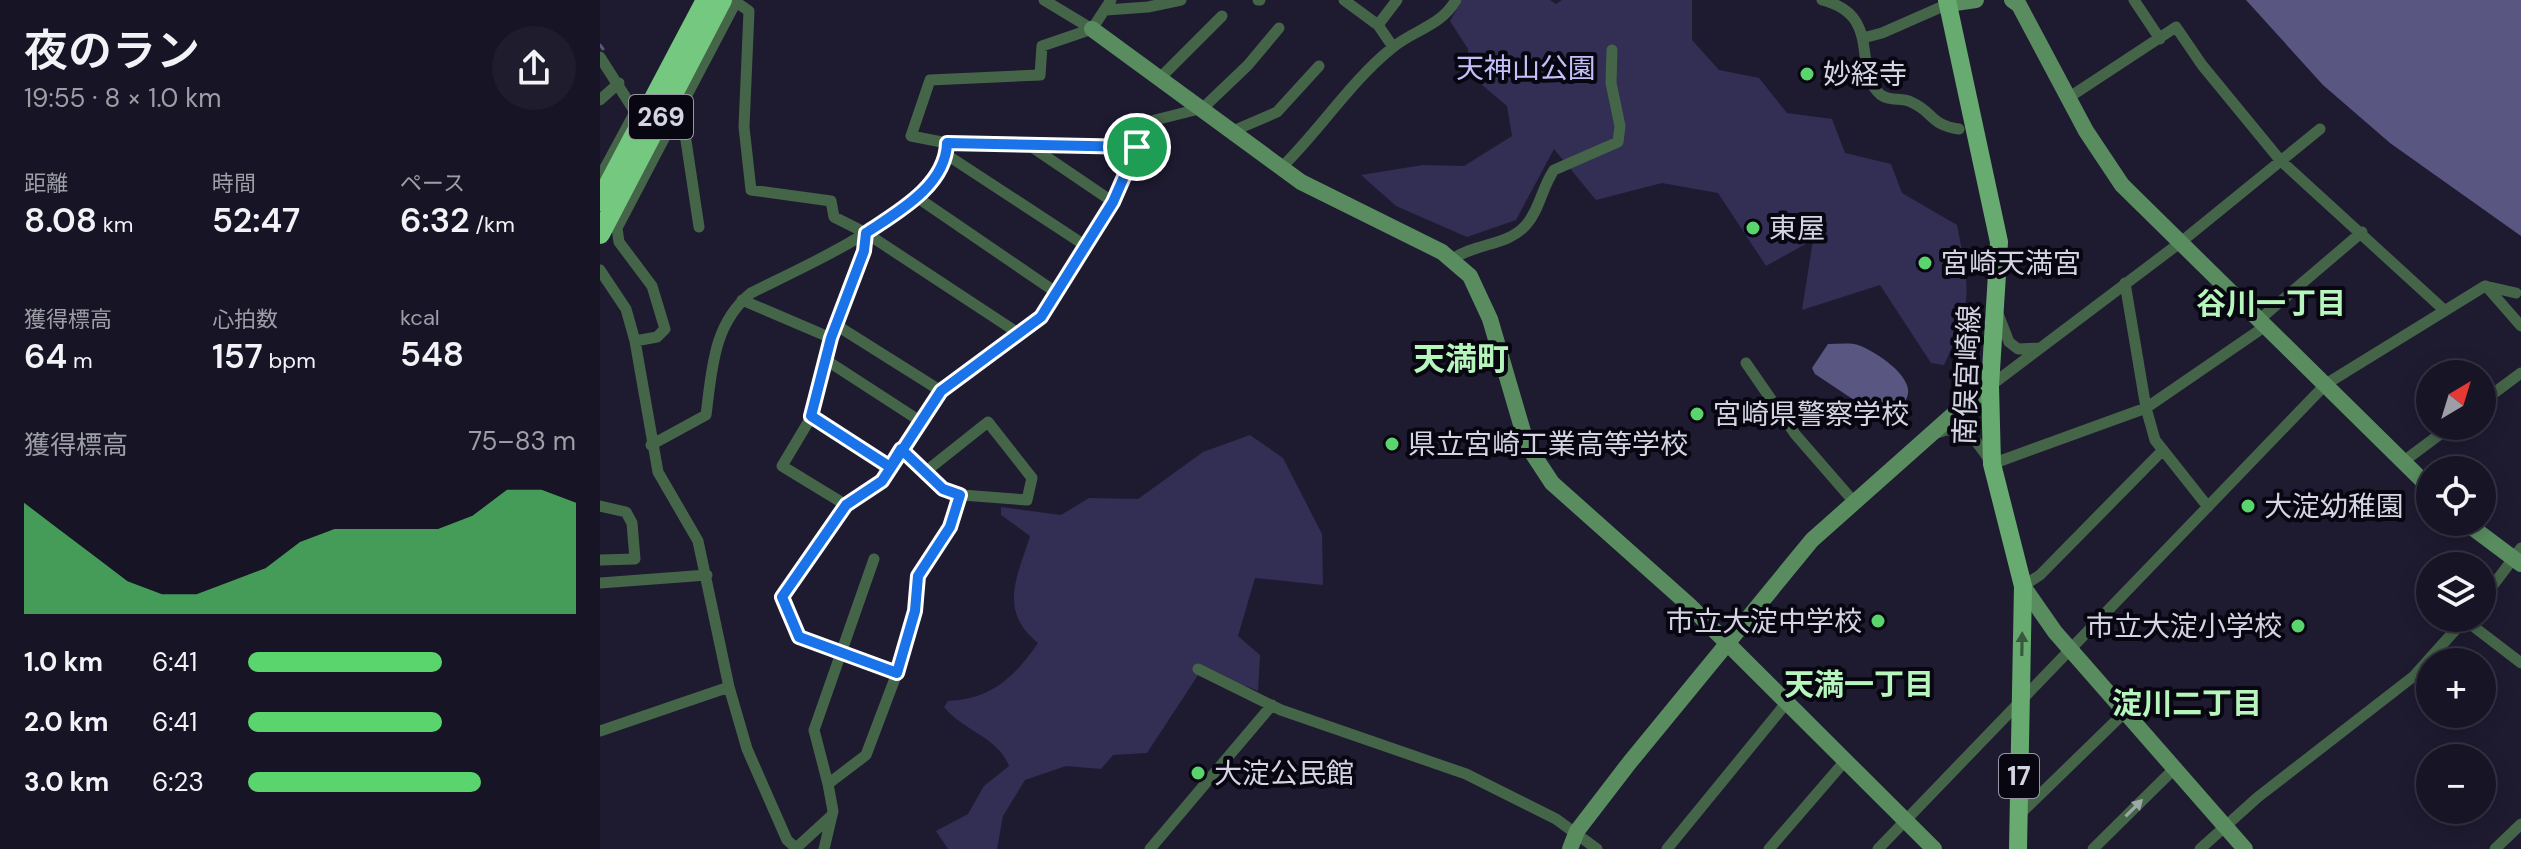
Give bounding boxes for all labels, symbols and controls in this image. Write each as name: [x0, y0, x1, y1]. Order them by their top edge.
text: 夜のラン: [24, 22, 200, 80]
button: share: [492, 26, 576, 110]
park label: 天神山公園: [1456, 50, 1596, 87]
place label: 妙経寺: [1823, 56, 1907, 93]
marker: 妙経寺: [1798, 65, 1816, 83]
text: 19:55 · 8 × 1.0 km: [24, 81, 222, 115]
road number: 269: [629, 95, 693, 139]
pin: [1103, 113, 1171, 181]
icon: arrive: [1115, 125, 1159, 169]
text: 距離: [24, 169, 68, 198]
text: 時間: [212, 169, 256, 198]
text: ペース: [400, 169, 465, 198]
text: 8.08: [24, 198, 97, 243]
text: 52:47: [212, 198, 300, 243]
text: 6:32: [400, 198, 470, 243]
text: km: [97, 210, 133, 239]
text: /km: [470, 210, 515, 239]
place label: 東屋: [1769, 210, 1825, 247]
marker: 東屋: [1744, 219, 1762, 237]
place label: 宮崎天満宮: [1941, 245, 2081, 282]
marker: 宮崎天満宮: [1916, 254, 1934, 272]
district label: 谷川一丁目: [2196, 284, 2346, 323]
text: kcal: [400, 303, 440, 332]
street label: 南俣宮崎線: [1946, 304, 1988, 446]
text: 獲得標高: [24, 305, 112, 334]
text: 心拍数: [212, 305, 278, 334]
text: 548: [400, 332, 464, 377]
text: 64: [24, 334, 67, 379]
text: 157: [212, 334, 263, 379]
district label: 天満町: [1413, 338, 1509, 380]
text: m: [67, 346, 93, 375]
text: bpm: [263, 346, 316, 375]
north arrow: [2416, 360, 2496, 440]
map controls: [2416, 360, 2496, 824]
place label: 宮崎県警察学校: [1713, 396, 1909, 433]
marker: 宮崎県警察学校: [1688, 405, 1706, 423]
text: 75–83 m: [468, 424, 576, 458]
place label: 県立宮崎工業高等学校: [1408, 426, 1688, 463]
text: 獲得標高: [24, 428, 128, 462]
marker: 県立宮崎工業高等学校: [1383, 435, 1401, 453]
button: locate: [2416, 456, 2496, 536]
place label: 大淀幼稚園: [2264, 488, 2404, 525]
marker: 大淀幼稚園: [2239, 497, 2257, 515]
button: layers: [2416, 552, 2496, 632]
place label: 市立大淀中学校: [1666, 603, 1862, 640]
place label: 市立大淀小学校: [2086, 608, 2282, 645]
marker: 市立大淀中学校: [1869, 612, 1887, 630]
marker: 市立大淀小学校: [2289, 617, 2307, 635]
one-way arrow: [2015, 631, 2028, 656]
text: 1.0 km: [24, 645, 103, 679]
text: 6:41: [152, 645, 197, 679]
button: +: [2416, 648, 2496, 728]
district label: 天満一丁目: [1784, 665, 1934, 704]
district label: 淀川二丁目: [2112, 684, 2262, 723]
text: 2.0 km: [24, 705, 108, 739]
text: 6:41: [152, 705, 197, 739]
button: −: [2416, 744, 2496, 824]
road number: 17: [1999, 754, 2039, 798]
place label: 大淀公民館: [1214, 755, 1354, 792]
marker: 大淀公民館: [1189, 764, 1207, 782]
text: 3.0 km: [24, 765, 109, 799]
text: 6:23: [152, 765, 204, 799]
one-way arrow: [2124, 799, 2143, 818]

